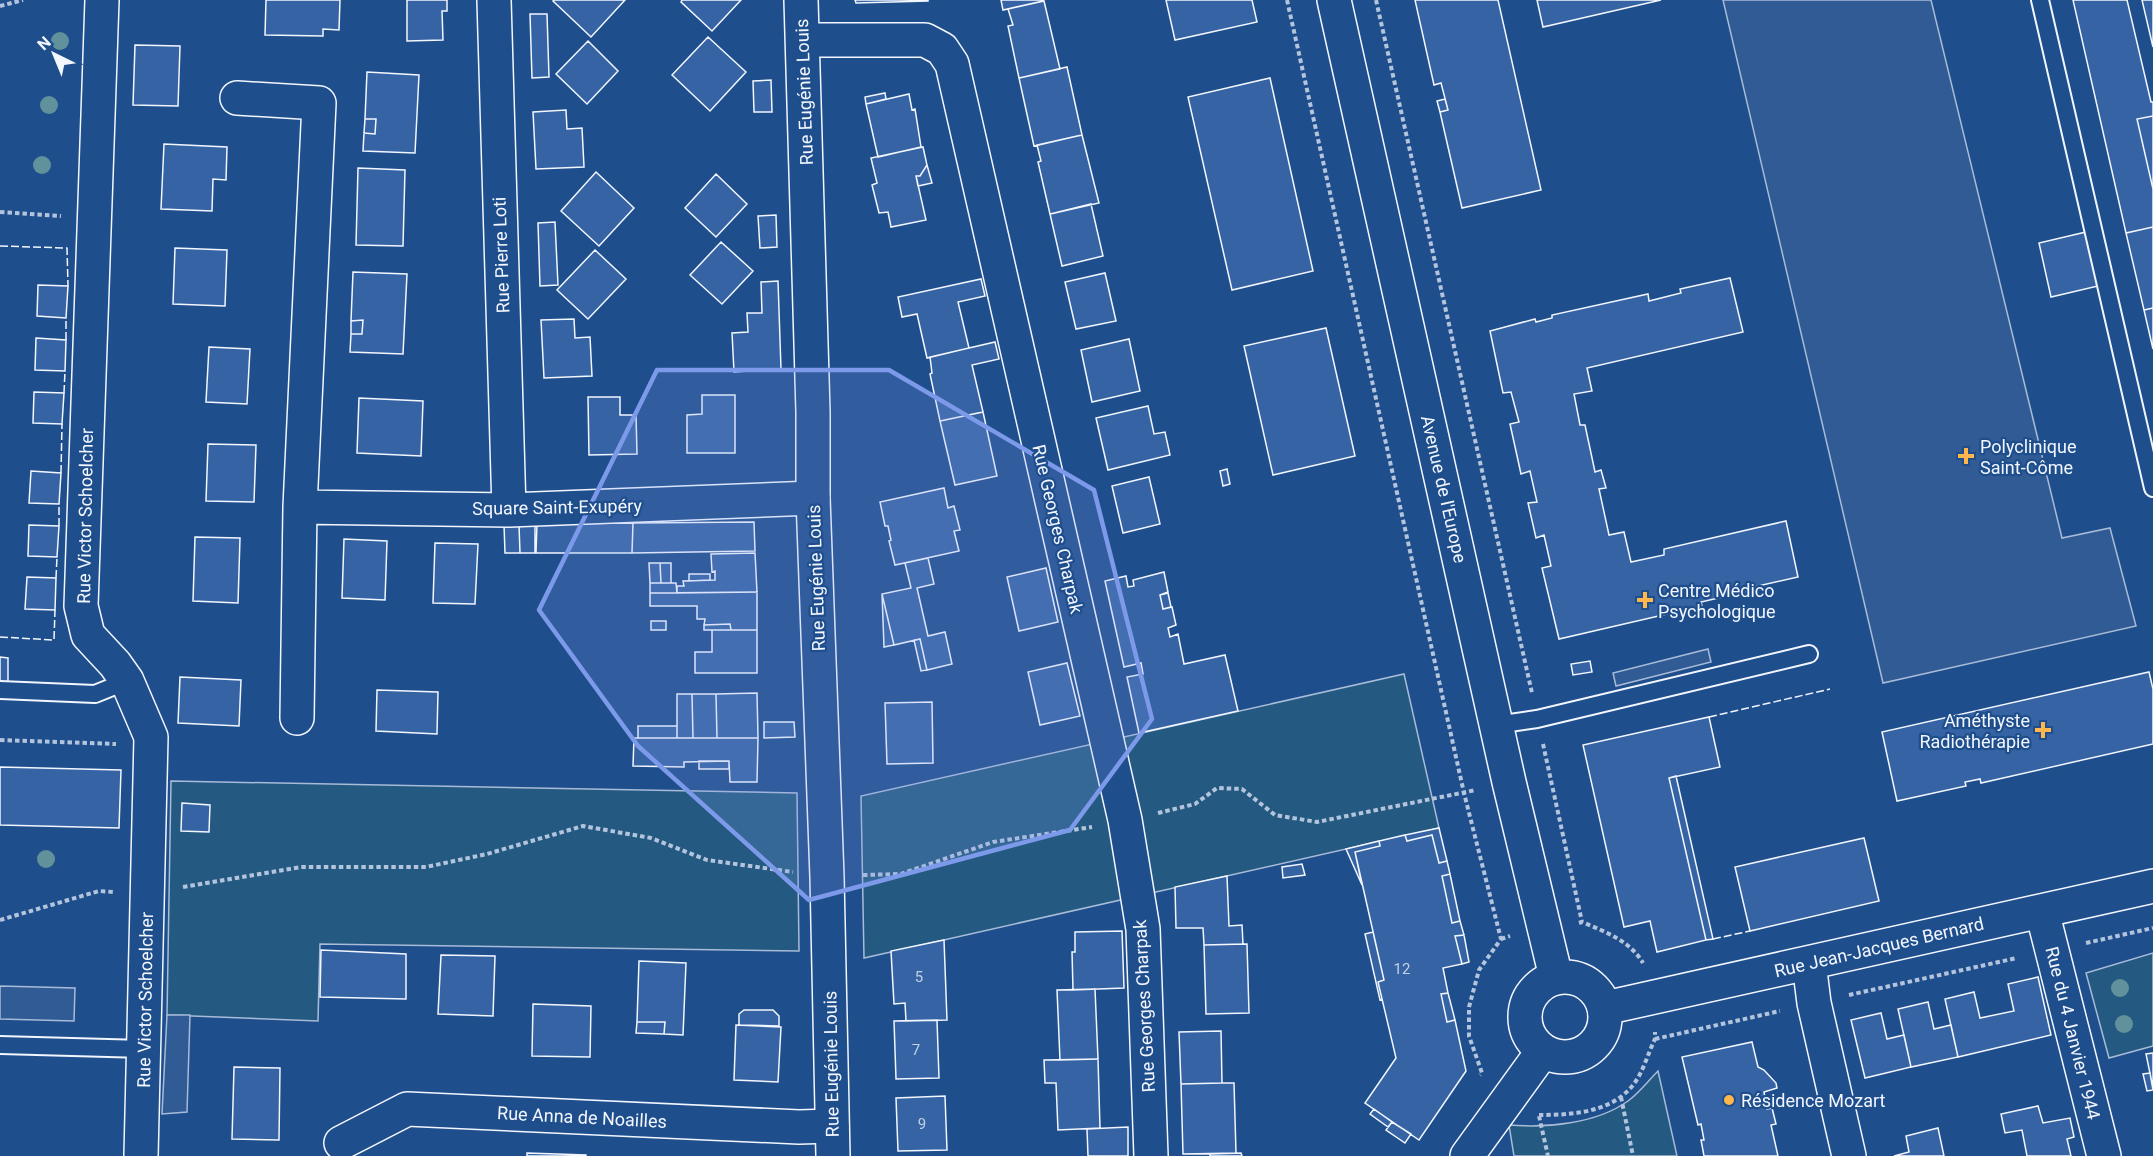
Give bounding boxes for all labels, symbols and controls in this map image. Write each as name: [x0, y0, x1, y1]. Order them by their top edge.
street label: Rue Eugénie Louis: [791, 18, 817, 166]
north arrow: [24, 24, 84, 84]
text: N: [34, 33, 55, 54]
street label: Rue Pierre Loti: [488, 196, 514, 314]
street label: Avenue de l'Europe: [1417, 413, 1471, 565]
street label: Rue Victor Schoelcher: [73, 428, 97, 604]
place label: Polyclinique Saint-Côme: [1980, 436, 2076, 478]
street label: Rue Georges Charpak: [1028, 442, 1088, 616]
marker: Polyclinique Saint-Côme: [1957, 447, 1975, 465]
street label: Square Saint-Exupéry: [472, 495, 643, 519]
street label: Rue Eugénie Louis: [803, 504, 829, 652]
place label: Centre Médico Psychologique: [1658, 580, 1775, 622]
marker: Centre Médico Psychologique: [1636, 591, 1654, 609]
place label: Améthyste Radiothérapie: [1919, 710, 2030, 752]
marker: Améthyste Radiothérapie: [2034, 721, 2052, 739]
street label: Rue Victor Schoelcher: [133, 912, 157, 1088]
street label: Rue Jean-Jacques Bernard: [1772, 913, 1986, 981]
street label: Rue Georges Charpak: [1129, 918, 1159, 1093]
street label: Rue du 4 Janvier 1944: [2041, 944, 2105, 1122]
house number: 12: [1394, 960, 1410, 978]
house number: 5: [915, 968, 923, 986]
street label: Rue Eugénie Louis: [819, 991, 843, 1137]
house number: 7: [912, 1041, 920, 1059]
place label: Résidence Mozart: [1741, 1090, 1885, 1111]
marker: Résidence Mozart: [1722, 1093, 1736, 1107]
street label: Rue Anna de Noailles: [497, 1102, 667, 1132]
house number: 9: [918, 1115, 926, 1133]

